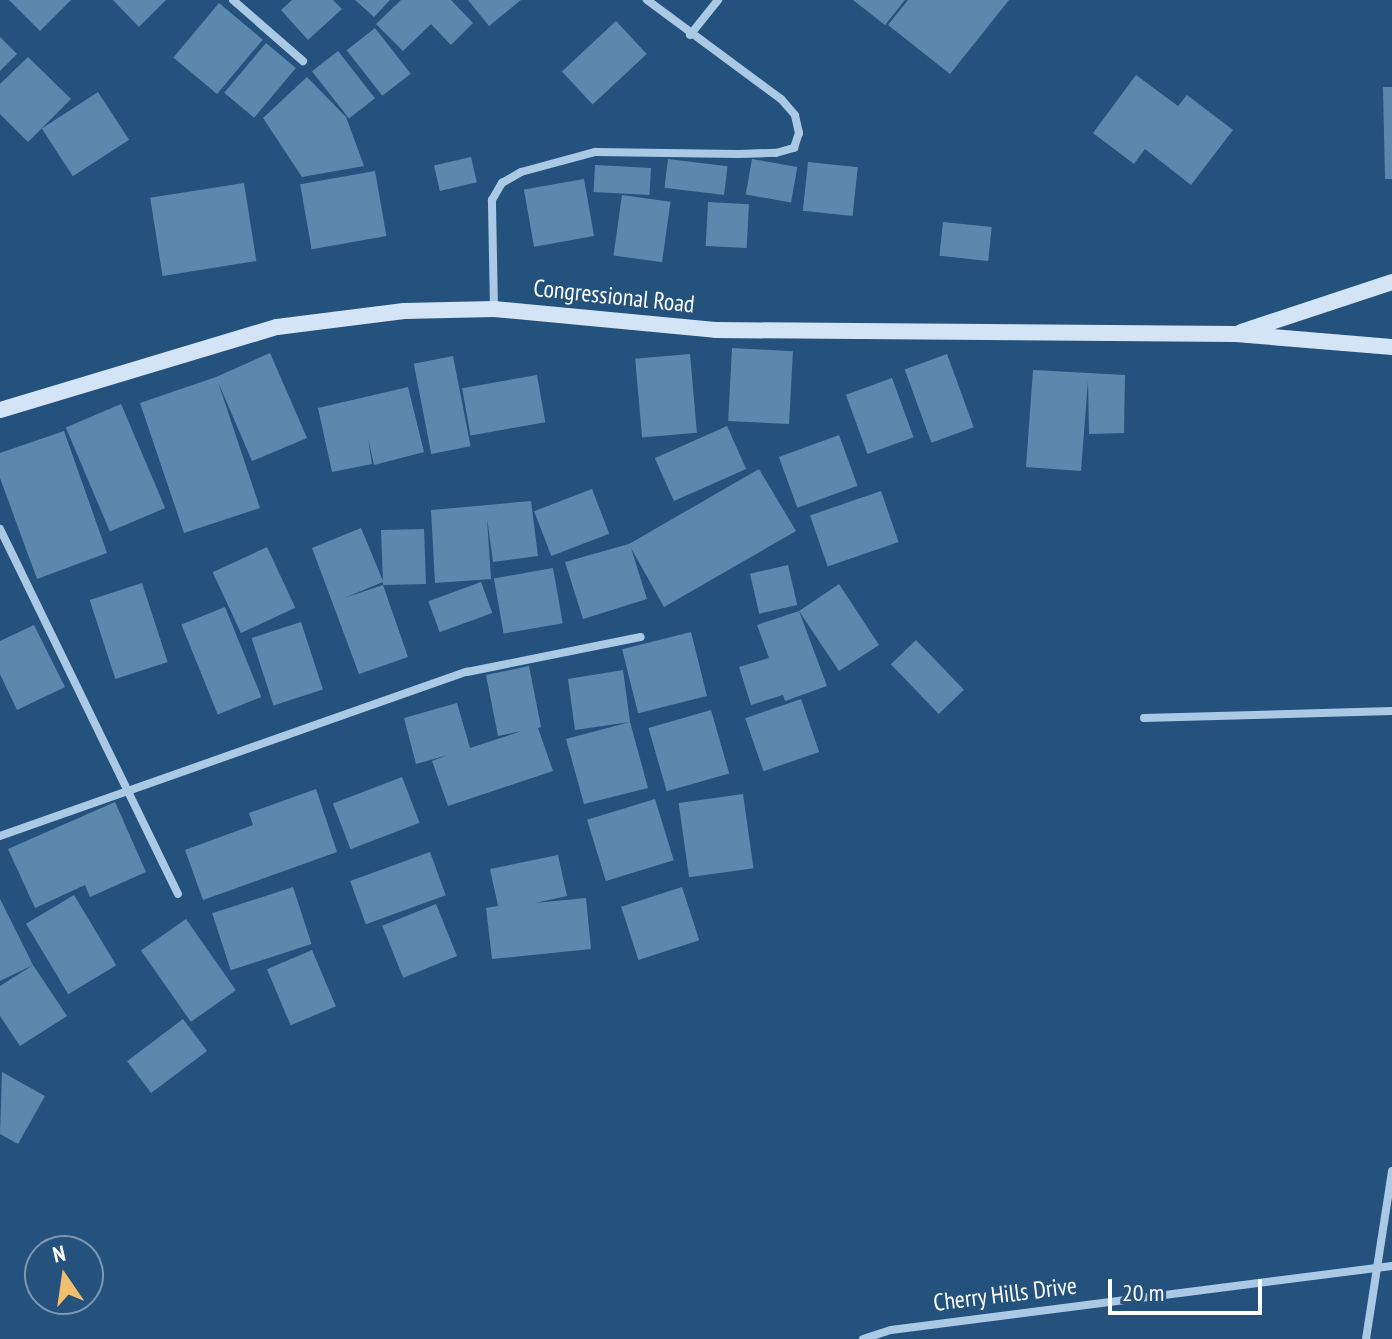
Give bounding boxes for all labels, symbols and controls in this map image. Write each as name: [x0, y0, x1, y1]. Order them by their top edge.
street label: Congressional Road: [532, 273, 696, 319]
north arrow: [24, 1235, 104, 1315]
text: N: [50, 1239, 68, 1269]
scale bar: [1112, 1263, 1266, 1313]
street label: Cherry Hills Drive: [931, 1271, 1079, 1317]
text: 20 m: [1122, 1277, 1164, 1308]

